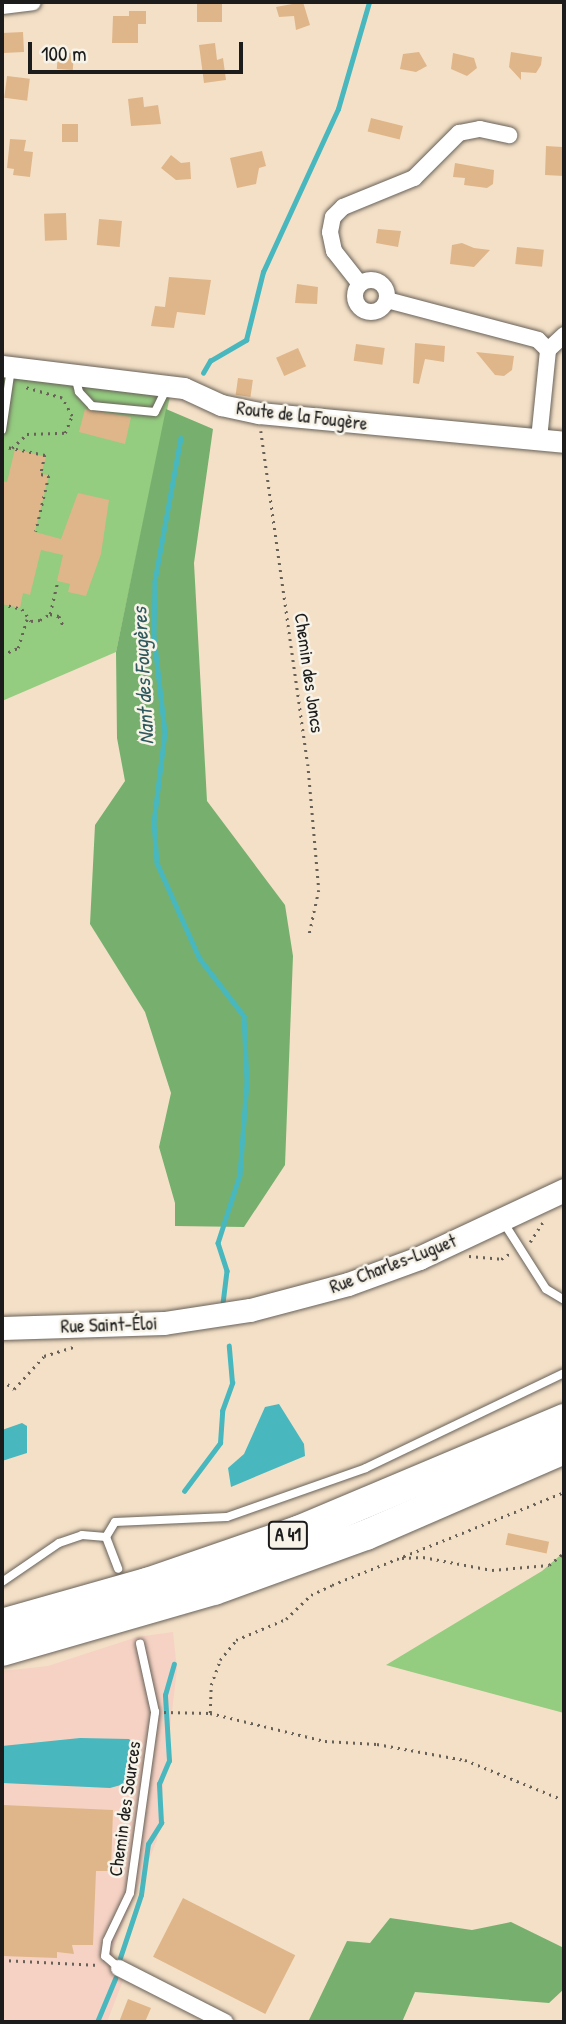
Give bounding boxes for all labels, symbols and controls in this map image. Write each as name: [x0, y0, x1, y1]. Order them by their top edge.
scale bar: [32, 28, 247, 72]
text: 100 m: [41, 39, 87, 68]
street label: Route de la Fougère: [235, 397, 369, 435]
water label: Nant des Fougères: [127, 607, 159, 745]
street label: Chemin des Joncs: [289, 612, 329, 734]
street label: Rue Charles-Luguet: [326, 1229, 460, 1299]
street label: Rue Saint-Éloi: [60, 1312, 158, 1338]
road number: A 41: [267, 1520, 309, 1550]
street label: Chemin des Sources: [104, 1740, 146, 1878]

